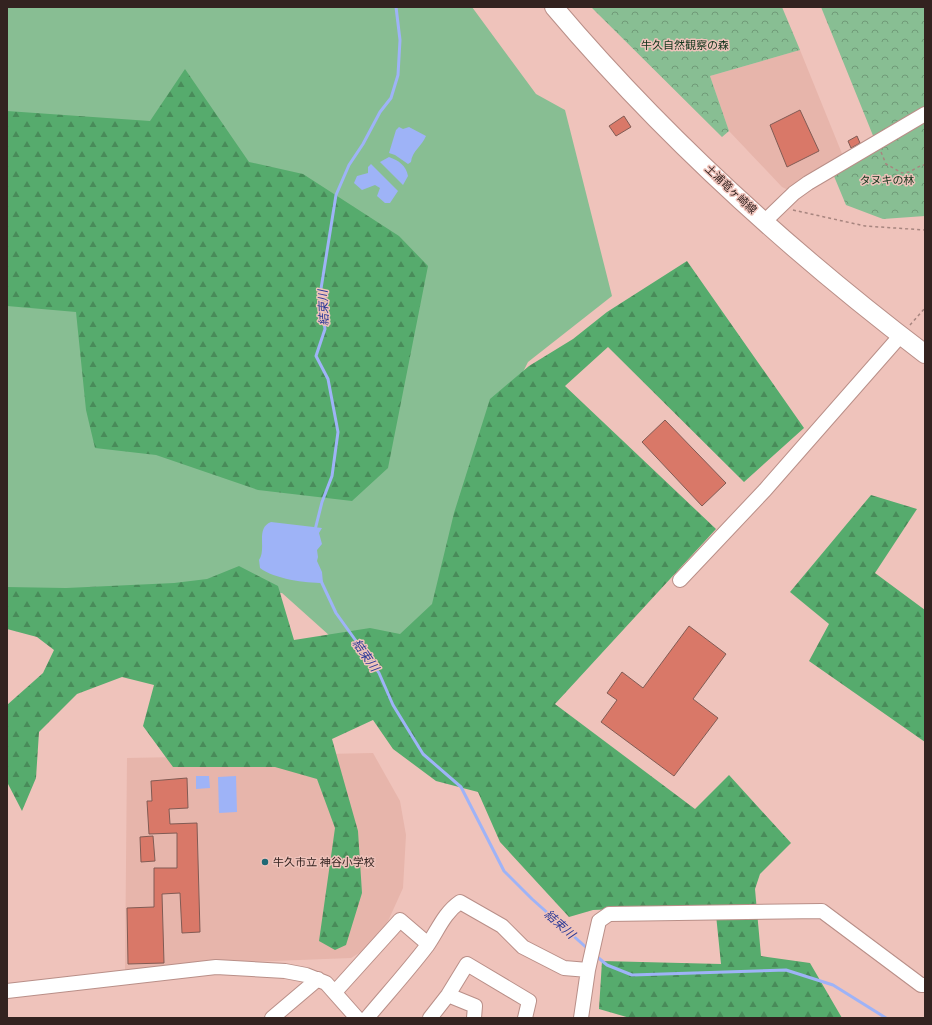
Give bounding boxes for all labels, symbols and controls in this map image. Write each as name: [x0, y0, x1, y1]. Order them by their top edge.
park label: 牛久自然観察の森: [641, 38, 729, 52]
street label: 土浦竜ヶ崎線: [702, 161, 760, 217]
park label: タヌキの林: [860, 173, 915, 187]
water label: 結束川: [315, 288, 331, 326]
water label: 結束川: [350, 636, 384, 676]
place label: 牛久市立 神谷小学校: [273, 855, 375, 869]
marker: 牛久市立 神谷小学校: [260, 857, 270, 867]
water label: 結束川: [542, 906, 580, 943]

